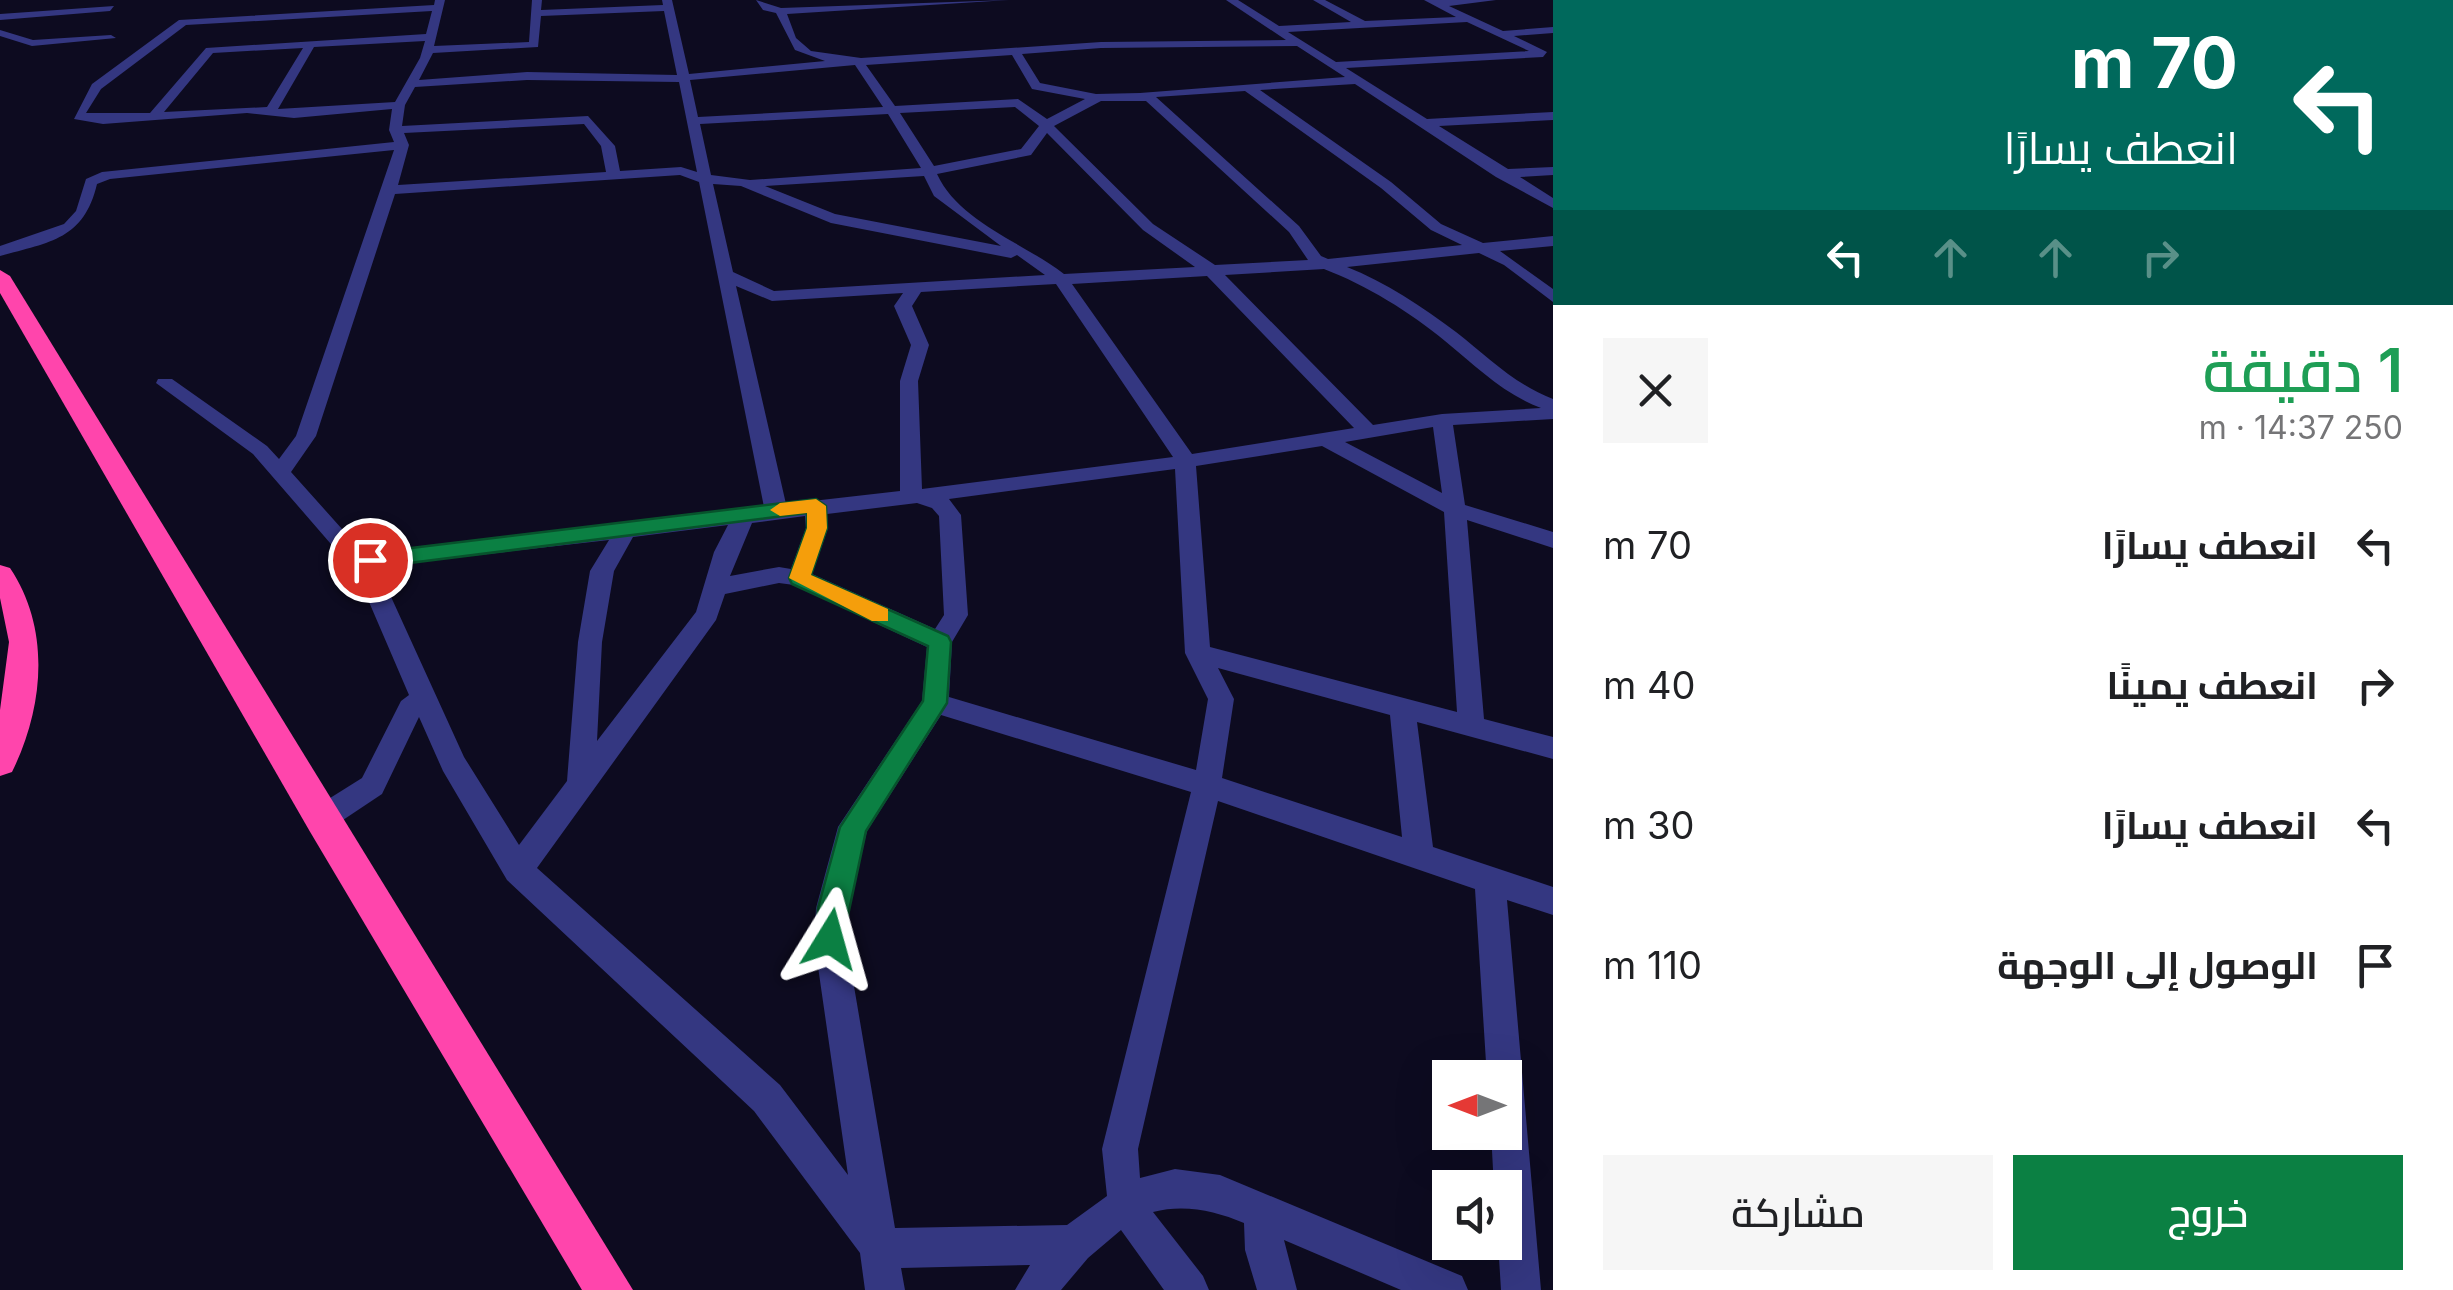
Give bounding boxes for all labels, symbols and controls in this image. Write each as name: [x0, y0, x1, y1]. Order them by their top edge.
text: 70 m: [2071, 20, 2238, 105]
icon: left: [2273, 40, 2403, 170]
text: انعطف يسارًا: [2003, 120, 2238, 175]
icon: left: [1818, 230, 1873, 285]
icon: ahead: [1923, 230, 1978, 285]
icon: ahead: [2028, 230, 2083, 285]
icon: right: [2133, 230, 2188, 285]
text: 1 دقيقة: [2203, 334, 2403, 406]
button: close: [1603, 338, 1708, 443]
text: 250 m · 14:37: [2199, 408, 2403, 447]
pin: [328, 518, 413, 603]
icon: left: [2348, 518, 2403, 573]
text: 70 m: [1603, 522, 1692, 568]
text: انعطف يسارًا: [2102, 522, 2318, 568]
icon: arrive: [343, 533, 398, 588]
icon: right: [2348, 658, 2403, 713]
text: 40 m: [1603, 662, 1696, 708]
text: انعطف يمينًا: [2106, 662, 2318, 708]
icon: left: [2348, 798, 2403, 853]
text: 30 m: [1603, 802, 1694, 848]
text: انعطف يسارًا: [2102, 802, 2318, 848]
position arrow: [778, 887, 882, 991]
icon: arrive: [2348, 938, 2403, 993]
text: 110 m: [1603, 942, 1702, 988]
text: الوصول إلى الوجهة: [1997, 942, 2318, 988]
north arrow: [1432, 1060, 1522, 1150]
map controls: [1432, 1060, 1522, 1260]
button: مشاركة: [1603, 1155, 1993, 1270]
button: خروج: [2013, 1155, 2403, 1270]
button: sound: [1432, 1170, 1522, 1260]

